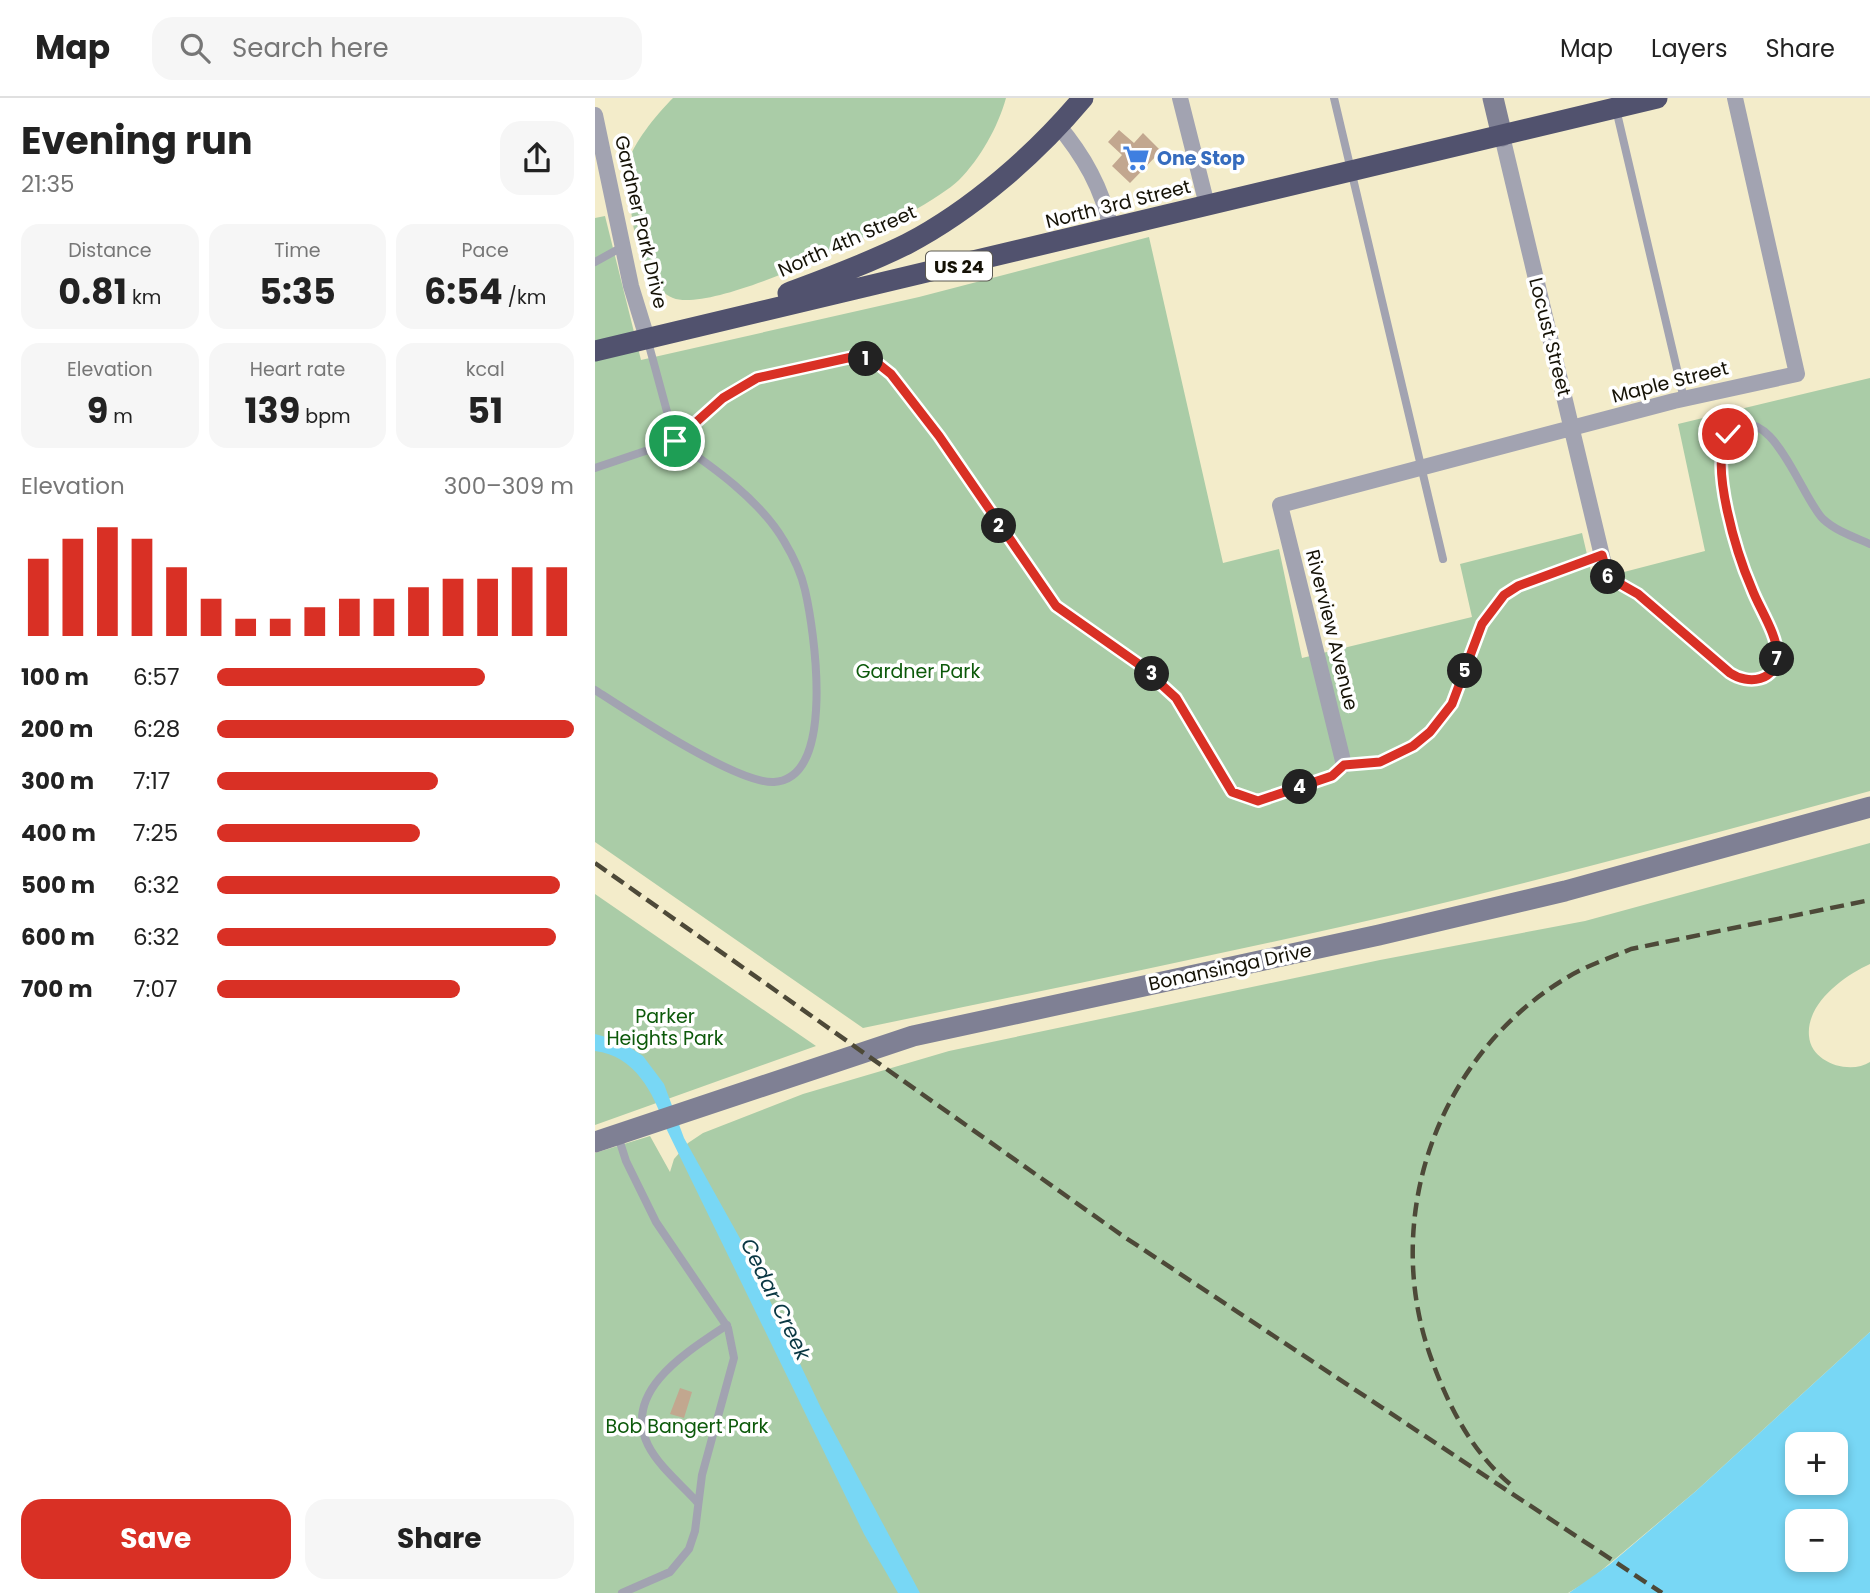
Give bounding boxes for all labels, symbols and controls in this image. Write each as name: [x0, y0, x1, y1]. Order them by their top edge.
search box: [152, 17, 642, 80]
text: Map: [35, 24, 110, 71]
icon: search: [176, 29, 214, 67]
text: Search here: [232, 30, 389, 66]
text: Map: [1560, 32, 1613, 65]
text: Layers: [1651, 32, 1727, 65]
text: Share: [1765, 32, 1835, 65]
text: Evening run: [21, 114, 253, 167]
button: share: [500, 121, 574, 195]
street label: Gardner Park Drive: [608, 133, 674, 311]
supermarket icon: One Stop: [1121, 143, 1151, 173]
place label: One Stop: [1157, 145, 1245, 172]
text: 21:35: [21, 168, 74, 200]
street label: North 3rd Street: [1043, 173, 1193, 235]
street label: North 4th Street: [774, 198, 920, 284]
text: Distance: [68, 237, 151, 264]
text: Time: [274, 237, 321, 264]
text: Pace: [462, 237, 509, 264]
road number: US 24: [926, 252, 992, 280]
text: 0.81: [58, 267, 127, 316]
text: 5:35: [259, 267, 336, 316]
text: 6:54: [424, 267, 503, 316]
street label: Locust Street: [1522, 275, 1578, 399]
text: km: [127, 284, 161, 311]
text: /km: [503, 284, 546, 311]
pin: 1: [849, 342, 883, 376]
text: 1: [862, 345, 869, 372]
street label: Maple Street: [1609, 354, 1731, 410]
text: Elevation: [67, 356, 153, 383]
text: Heart rate: [250, 356, 345, 383]
text: kcal: [466, 356, 505, 383]
text: 9: [87, 386, 108, 435]
text: 139: [244, 386, 300, 435]
text: 51: [467, 386, 503, 435]
text: m: [108, 403, 133, 430]
text: bpm: [300, 403, 351, 430]
pin: [1698, 404, 1758, 464]
pin: [645, 411, 705, 471]
icon: check: [1709, 415, 1747, 453]
icon: arrive: [656, 422, 694, 460]
text: Elevation: [21, 470, 125, 502]
text: 300–309 m: [444, 470, 574, 502]
pin: 2: [981, 508, 1017, 544]
text: 2: [993, 512, 1004, 539]
street label: Riverview Avenue: [1299, 547, 1365, 713]
pin: 6: [1591, 560, 1625, 594]
text: 6: [1601, 563, 1614, 590]
pin: 7: [1759, 642, 1795, 676]
text: 7: [1771, 645, 1782, 672]
pin: 5: [1447, 654, 1483, 688]
pin: 3: [1135, 656, 1169, 692]
text: 5: [1458, 657, 1471, 684]
park label: Gardner Park: [856, 658, 980, 685]
text: 3: [1146, 660, 1157, 687]
text: 100 m: [21, 661, 89, 693]
text: 6:57: [133, 661, 180, 693]
text: 200 m: [21, 713, 93, 745]
text: 6:28: [133, 713, 180, 745]
text: 300 m: [21, 765, 94, 797]
text: 7:17: [133, 765, 170, 797]
pin: 4: [1283, 770, 1317, 804]
text: 4: [1293, 773, 1306, 800]
text: 400 m: [21, 817, 96, 849]
text: 7:25: [133, 817, 178, 849]
text: 500 m: [21, 869, 95, 901]
text: 6:32: [133, 869, 179, 901]
text: 600 m: [21, 921, 95, 953]
text: 6:32: [133, 921, 179, 953]
street label: Bonansinga Drive: [1146, 937, 1314, 997]
text: 700 m: [21, 973, 93, 1005]
text: 7:07: [133, 973, 177, 1005]
park label: Parker Heights Park: [606, 1003, 724, 1052]
water label: Cedar Creek: [734, 1233, 819, 1366]
park label: Bob Bangert Park: [606, 1413, 769, 1440]
map controls: [1785, 1432, 1848, 1572]
button: +: [1785, 1432, 1848, 1495]
button: Save: [21, 1499, 291, 1579]
button: Share: [305, 1499, 574, 1579]
button: −: [1785, 1509, 1848, 1572]

